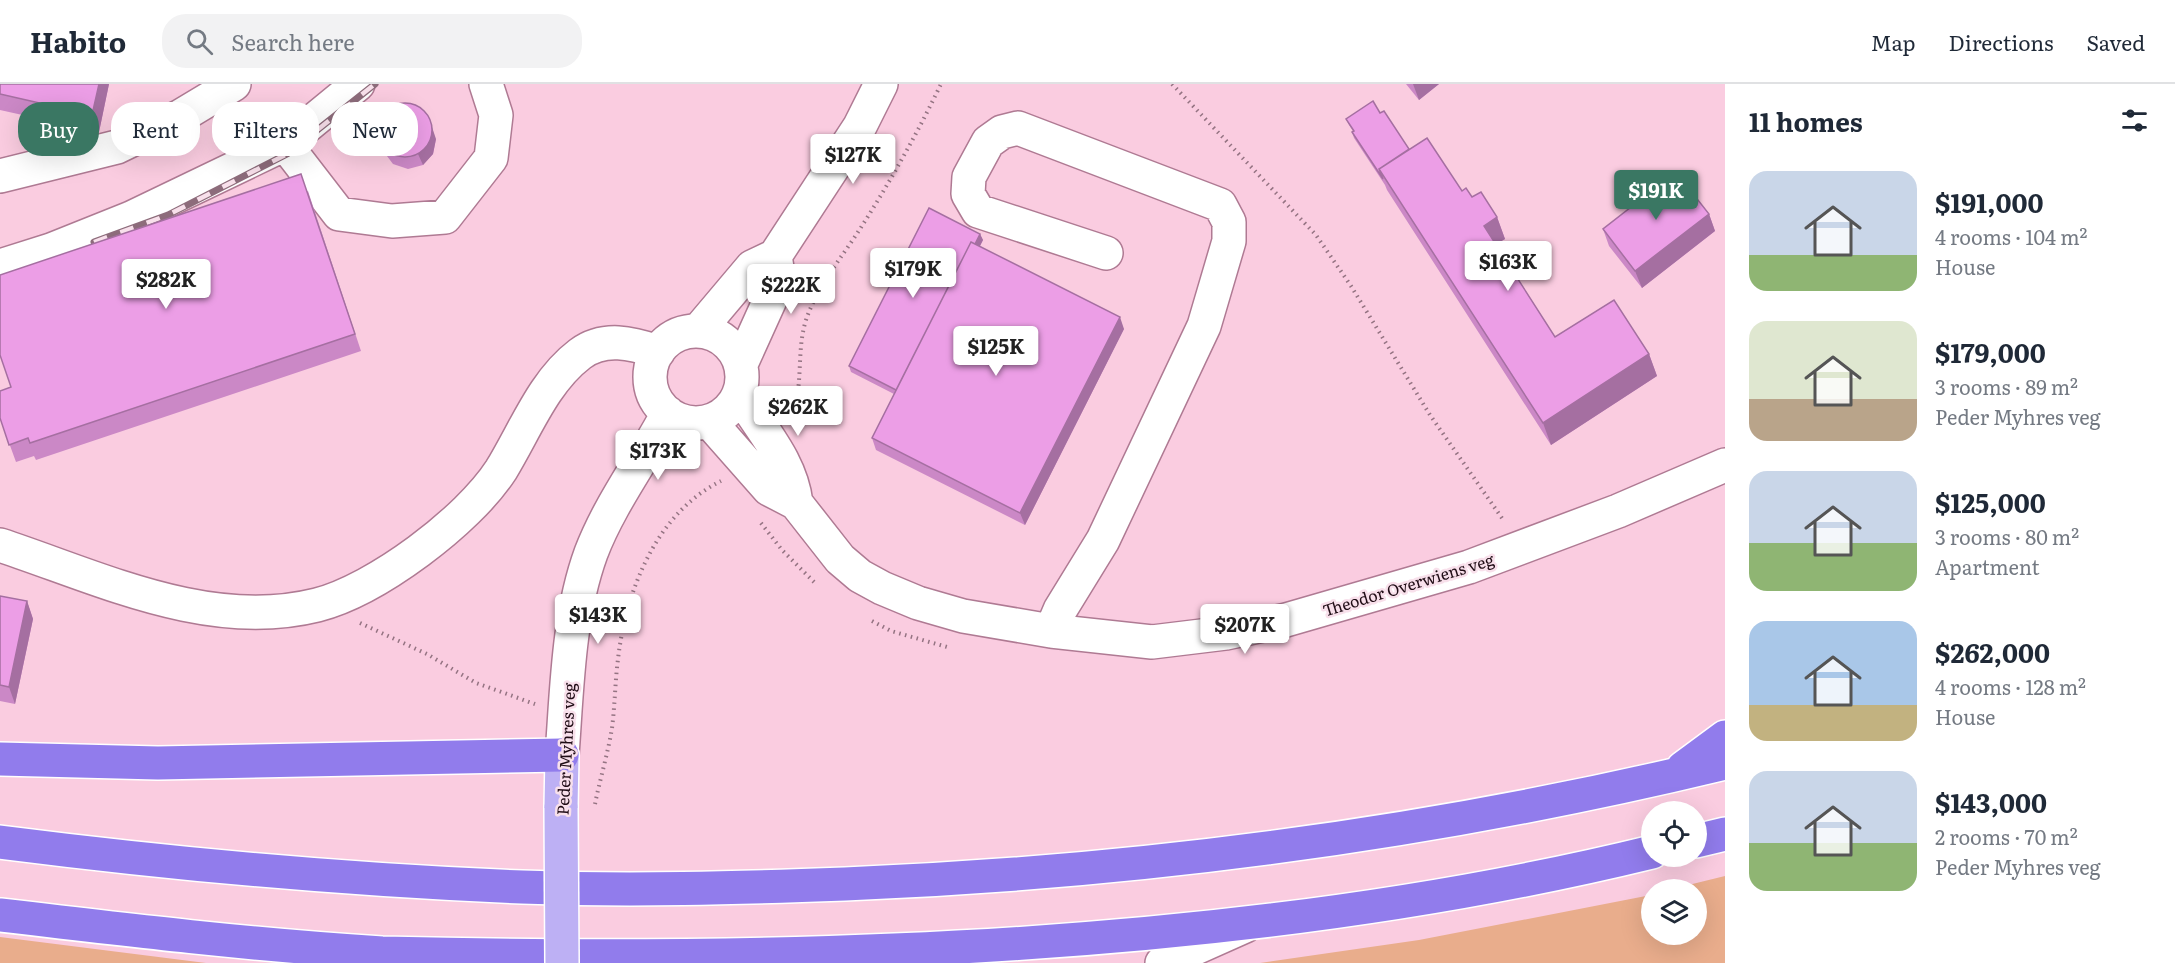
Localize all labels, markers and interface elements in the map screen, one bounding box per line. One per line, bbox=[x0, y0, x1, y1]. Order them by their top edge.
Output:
search box bbox=[162, 14, 582, 68]
text: Habito bbox=[30, 20, 126, 62]
icon: search bbox=[183, 25, 216, 58]
text: Search here bbox=[231, 25, 355, 58]
text: Map bbox=[1871, 26, 1916, 57]
text: Directions bbox=[1949, 26, 2054, 57]
text: Saved bbox=[2087, 26, 2145, 57]
text: 11 homes bbox=[1749, 101, 1863, 140]
chip: Buy bbox=[18, 102, 99, 156]
chip: Rent bbox=[111, 102, 200, 156]
chip: Filters bbox=[212, 102, 319, 156]
chip: New bbox=[331, 102, 418, 156]
icon: filters bbox=[2118, 104, 2151, 137]
pin: $127K bbox=[811, 134, 895, 185]
text: $127K bbox=[824, 138, 882, 168]
pin: $191K bbox=[1614, 170, 1698, 221]
text: $191K bbox=[1628, 174, 1684, 204]
text: $191,000 bbox=[1935, 182, 2044, 221]
icon: home bbox=[1797, 195, 1869, 267]
text: 4 rooms · 104 m² bbox=[1935, 221, 2087, 251]
pin: $163K bbox=[1466, 241, 1550, 292]
text: $163K bbox=[1479, 245, 1537, 275]
pin: $179K bbox=[871, 248, 955, 299]
text: House bbox=[1935, 251, 1995, 281]
text: $179K bbox=[884, 252, 942, 282]
pin: $282K bbox=[124, 259, 208, 310]
text: $282K bbox=[136, 263, 196, 293]
pin: $222K bbox=[749, 264, 833, 315]
text: $222K bbox=[761, 268, 821, 298]
pin: $125K bbox=[954, 326, 1038, 377]
text: $125K bbox=[967, 330, 1025, 360]
text: $179,000 bbox=[1935, 332, 2046, 371]
icon: home bbox=[1797, 345, 1869, 417]
text: 3 rooms · 89 m² bbox=[1935, 371, 2078, 401]
pin: $262K bbox=[756, 386, 840, 437]
text: $262K bbox=[768, 390, 828, 420]
text: Peder Myhres veg bbox=[1935, 401, 2101, 431]
pin: $173K bbox=[616, 430, 700, 481]
text: $173K bbox=[629, 434, 687, 464]
text: $125,000 bbox=[1935, 482, 2046, 521]
icon: home bbox=[1797, 495, 1869, 567]
text: 3 rooms · 80 m² bbox=[1935, 521, 2079, 551]
street label: Theodor Overwiens veg bbox=[1319, 546, 1497, 622]
text: Apartment bbox=[1935, 551, 2040, 581]
pin: $143K bbox=[556, 594, 640, 645]
text: $143K bbox=[569, 598, 627, 628]
pin: $207K bbox=[1203, 604, 1287, 655]
text: $207K bbox=[1214, 608, 1276, 638]
text: $262,000 bbox=[1935, 632, 2050, 671]
icon: home bbox=[1797, 645, 1869, 717]
text: 4 rooms · 128 m² bbox=[1935, 671, 2086, 701]
street label: Peder Myhres veg bbox=[550, 682, 580, 816]
text: House bbox=[1935, 701, 1995, 731]
text: $143,000 bbox=[1935, 782, 2047, 821]
icon: home bbox=[1797, 795, 1869, 867]
map controls bbox=[1641, 801, 1707, 945]
button: locate bbox=[1641, 801, 1707, 867]
text: 2 rooms · 70 m² bbox=[1935, 821, 2078, 851]
text: Peder Myhres veg bbox=[1935, 851, 2101, 881]
button: layers bbox=[1641, 879, 1707, 945]

